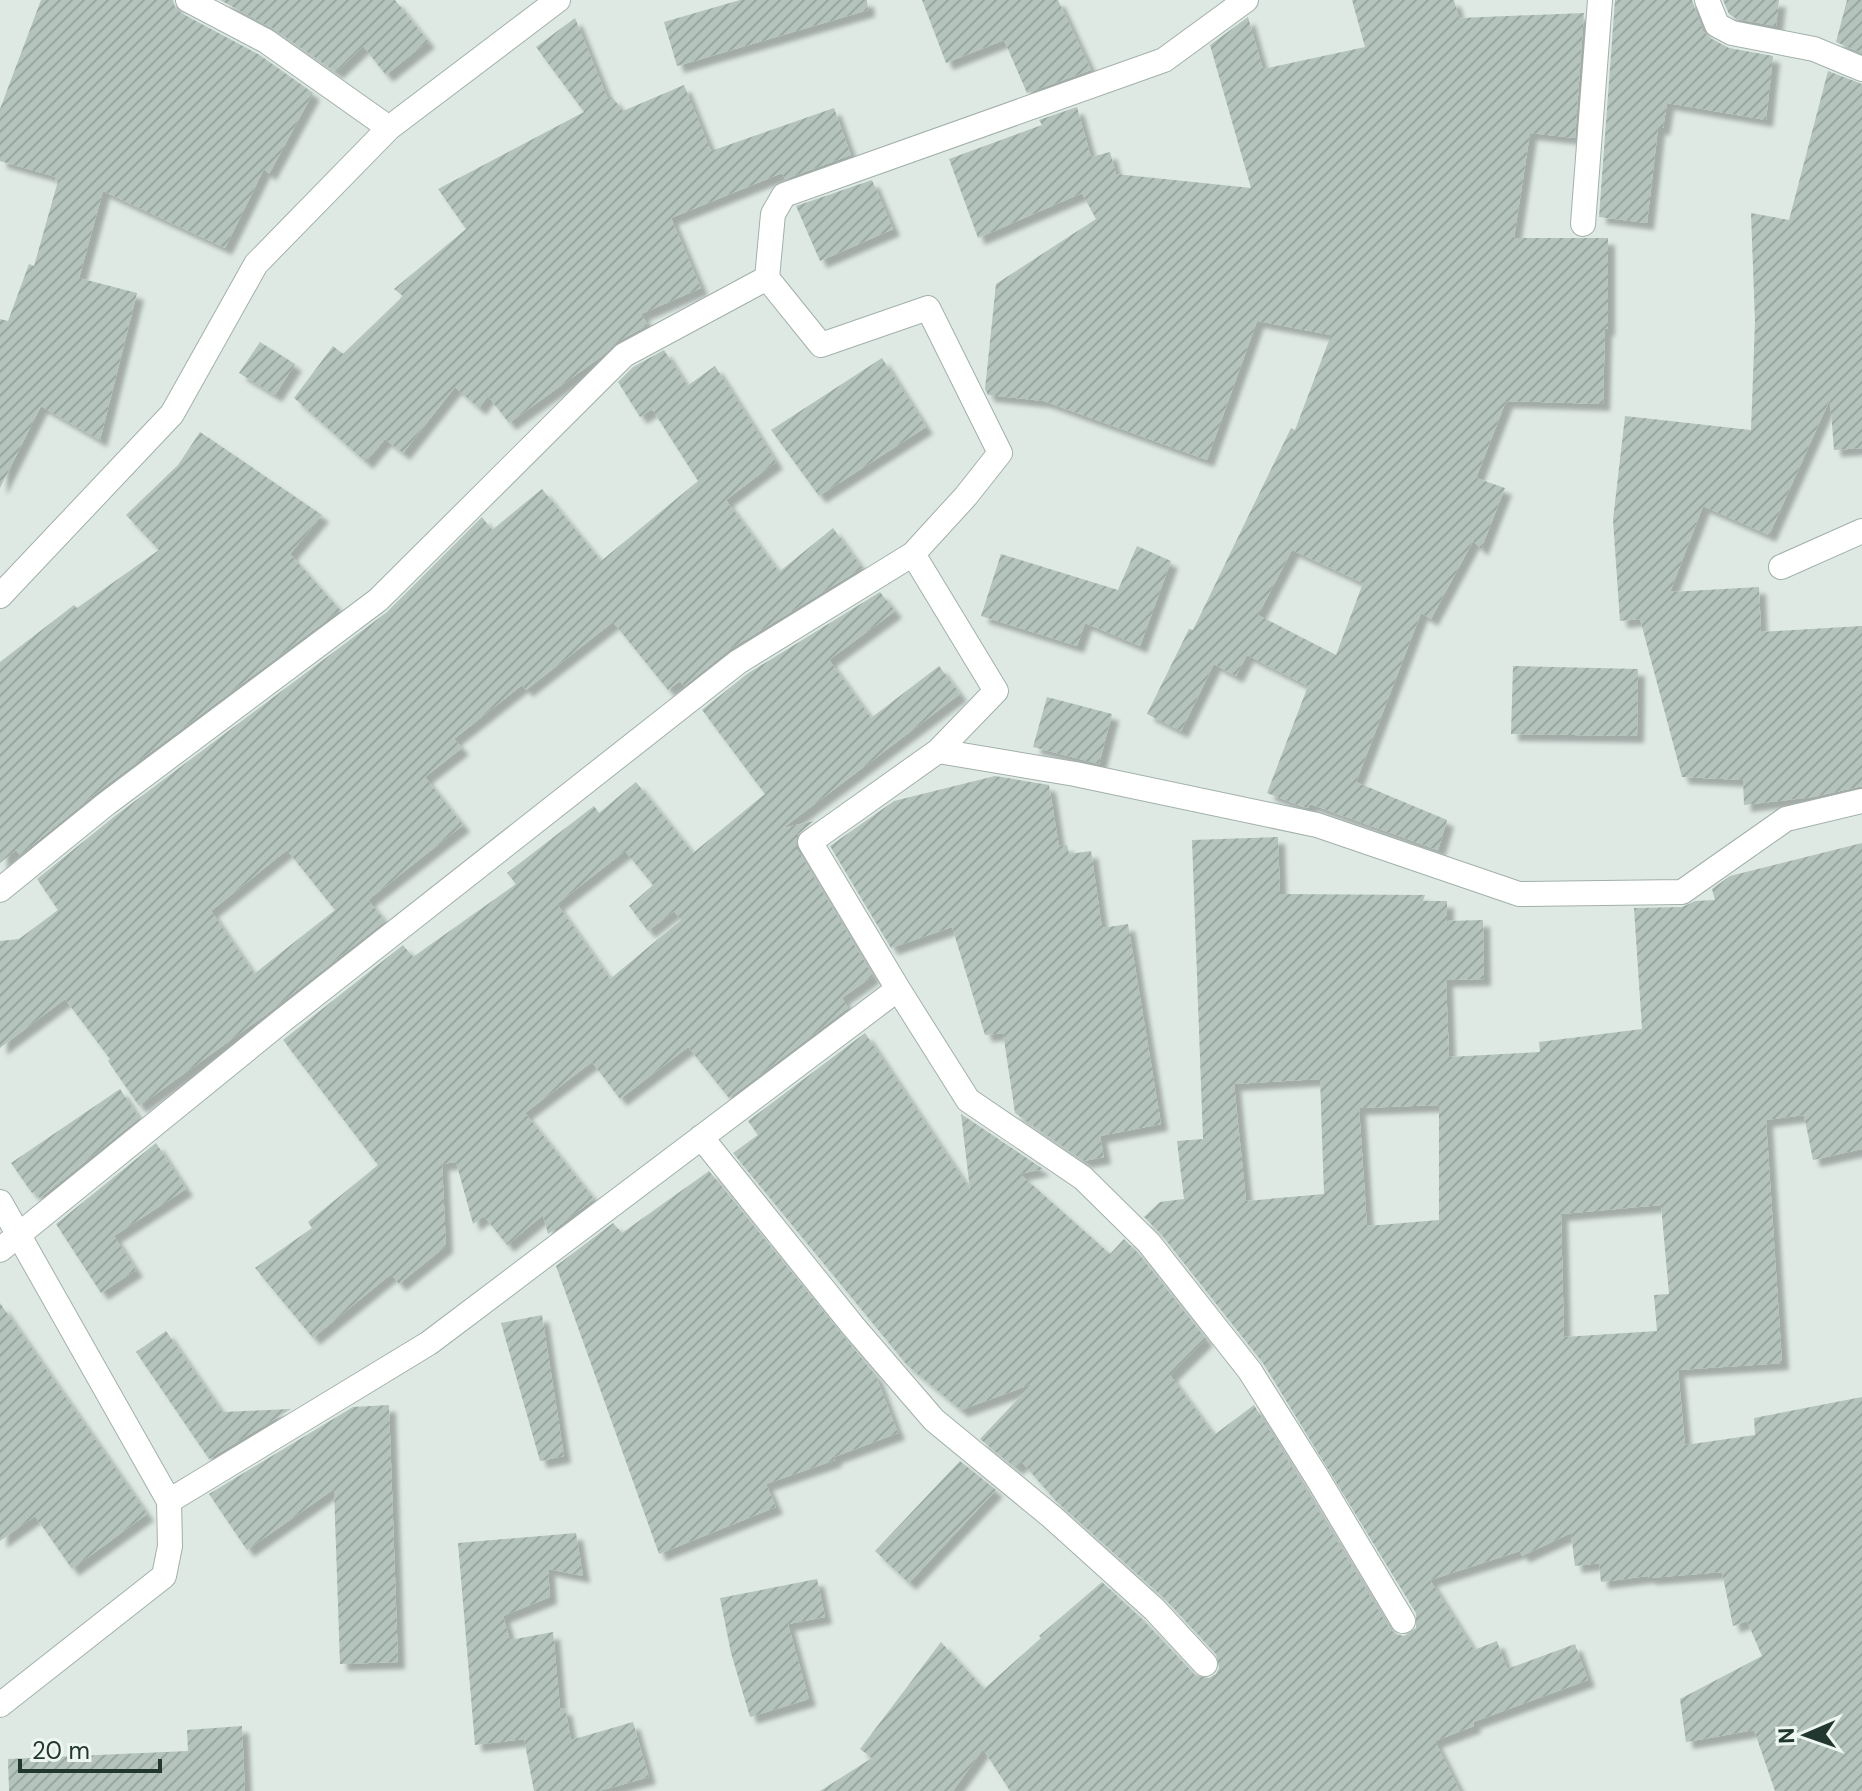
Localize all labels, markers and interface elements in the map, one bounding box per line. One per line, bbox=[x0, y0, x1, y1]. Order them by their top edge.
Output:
north arrow bbox=[1766, 1695, 1846, 1775]
scale bar bbox=[20, 1723, 160, 1773]
text: N bbox=[1772, 1727, 1801, 1744]
text: 20 m bbox=[32, 1735, 90, 1766]

